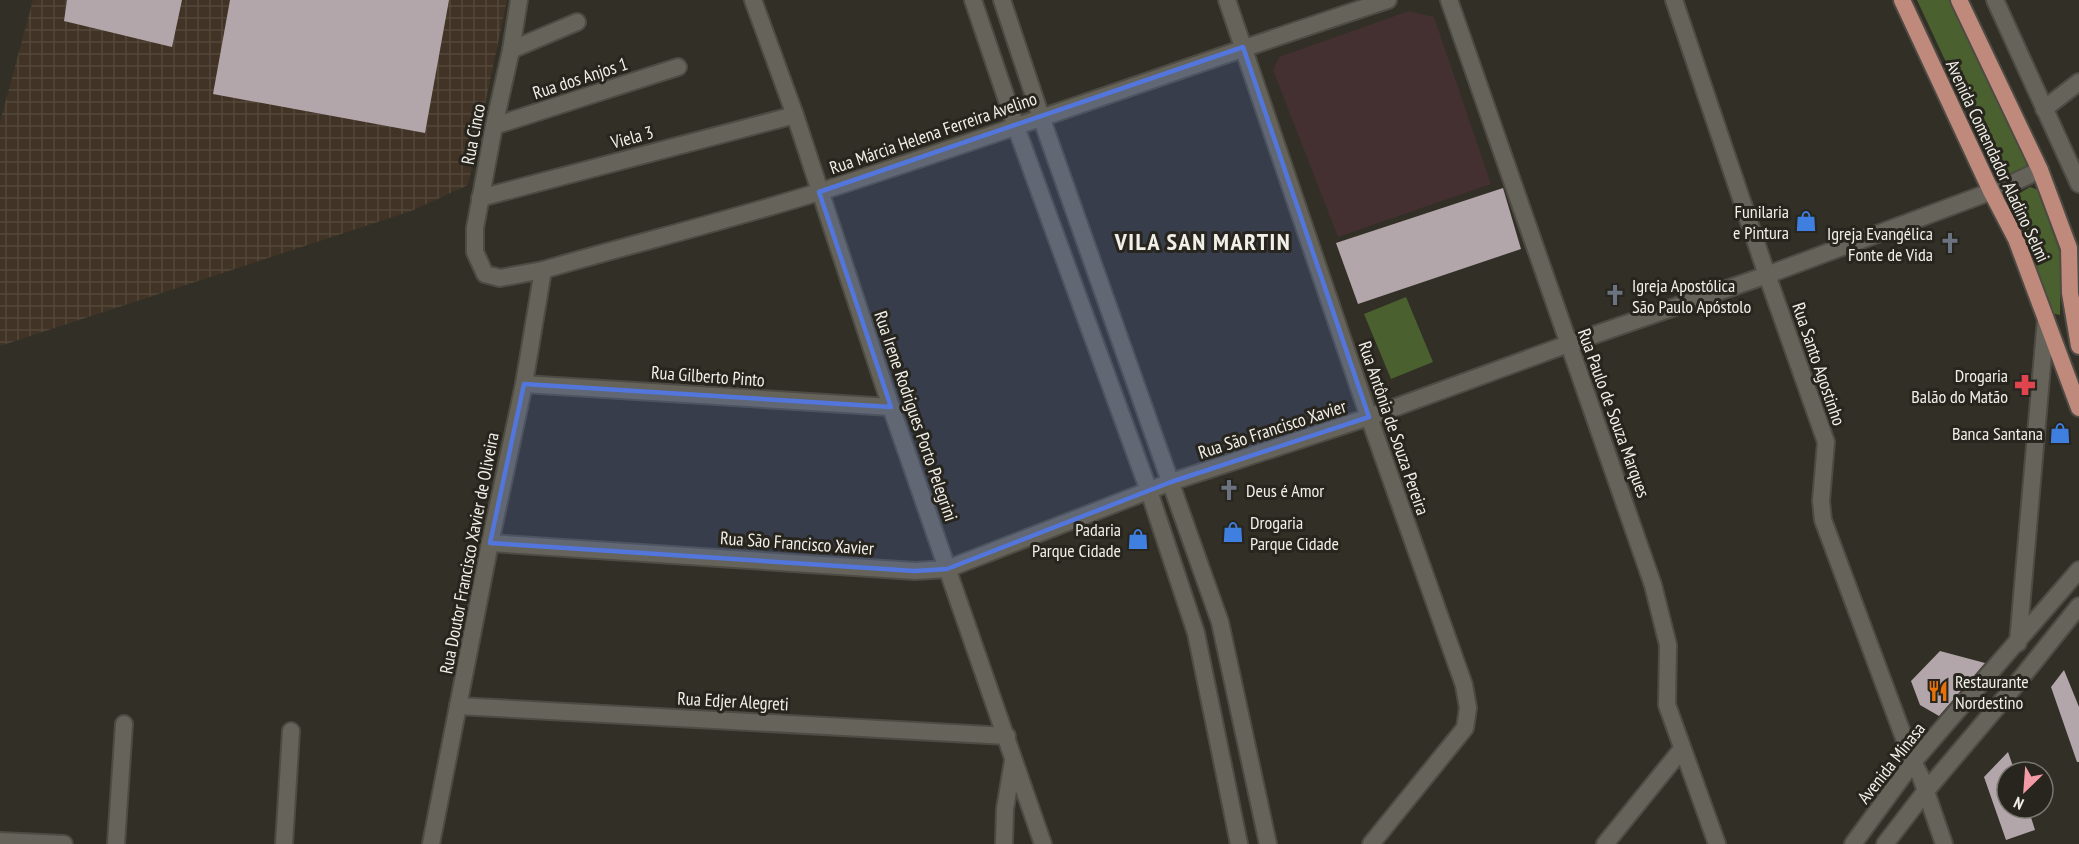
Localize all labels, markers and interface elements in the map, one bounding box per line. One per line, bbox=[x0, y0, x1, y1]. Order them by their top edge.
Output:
street label: Rua dos Anjos 1 bbox=[530, 52, 630, 104]
street label: Avenida Comendador Aladino Selmi bbox=[1941, 56, 2055, 266]
street label: Rua Márcia Helena Ferreira Avelino bbox=[826, 87, 1040, 179]
street label: Rua Cinco bbox=[456, 101, 490, 166]
street label: Viela 3 bbox=[607, 120, 656, 154]
place label: Funilaria e Pintura bbox=[1733, 200, 1789, 244]
shop icon: Funilaria e Pintura bbox=[1794, 209, 1818, 233]
place label: Igreja Evangélica Fonte de Vida bbox=[1827, 222, 1933, 266]
district label: VILA SAN MARTIN bbox=[1114, 226, 1291, 257]
church icon: Igreja Evangélica Fonte de Vida bbox=[1938, 231, 1962, 255]
place label: Igreja Apostólica São Paulo Apóstolo bbox=[1632, 274, 1751, 318]
church icon: Igreja Apostólica São Paulo Apóstolo bbox=[1603, 283, 1627, 307]
street label: Rua Santo Agostinho bbox=[1787, 299, 1851, 429]
street label: Rua Irene Rodrigues Porto Pelegrini bbox=[869, 308, 963, 524]
street label: Rua Paulo de Souza Marques bbox=[1573, 325, 1655, 501]
street label: Rua Antônia de Souza Pereira bbox=[1353, 338, 1435, 518]
street label: Rua Gilberto Pinto bbox=[650, 361, 766, 391]
place label: Drogaria Balão do Matão bbox=[1911, 364, 2008, 408]
pharmacy icon: Drogaria Balão do Matão bbox=[2013, 373, 2037, 397]
street label: Rua São Francisco Xavier bbox=[1195, 394, 1349, 464]
shop icon: Banca Santana bbox=[2048, 421, 2072, 445]
place label: Banca Santana bbox=[1952, 422, 2043, 445]
street label: Rua Doutor Francisco Xavier de Oliveira bbox=[434, 430, 504, 676]
church icon: Deus é Amor bbox=[1217, 478, 1241, 502]
place label: Deus é Amor bbox=[1246, 479, 1324, 502]
place label: Drogaria Parque Cidade bbox=[1250, 511, 1339, 555]
place label: Padaria Parque Cidade bbox=[1032, 518, 1121, 562]
shop icon: Drogaria Parque Cidade bbox=[1221, 520, 1245, 544]
street label: Rua São Francisco Xavier bbox=[719, 526, 875, 560]
shop icon: Padaria Parque Cidade bbox=[1126, 527, 1150, 551]
place label: Restaurante Nordestino bbox=[1955, 670, 2029, 714]
restaurant icon: Restaurante Nordestino bbox=[1926, 679, 1950, 703]
street label: Rua Edjer Alegreti bbox=[677, 687, 789, 715]
street label: Avenida Minasa bbox=[1852, 718, 1930, 808]
north arrow bbox=[1995, 760, 2055, 820]
text: N bbox=[2011, 793, 2027, 814]

